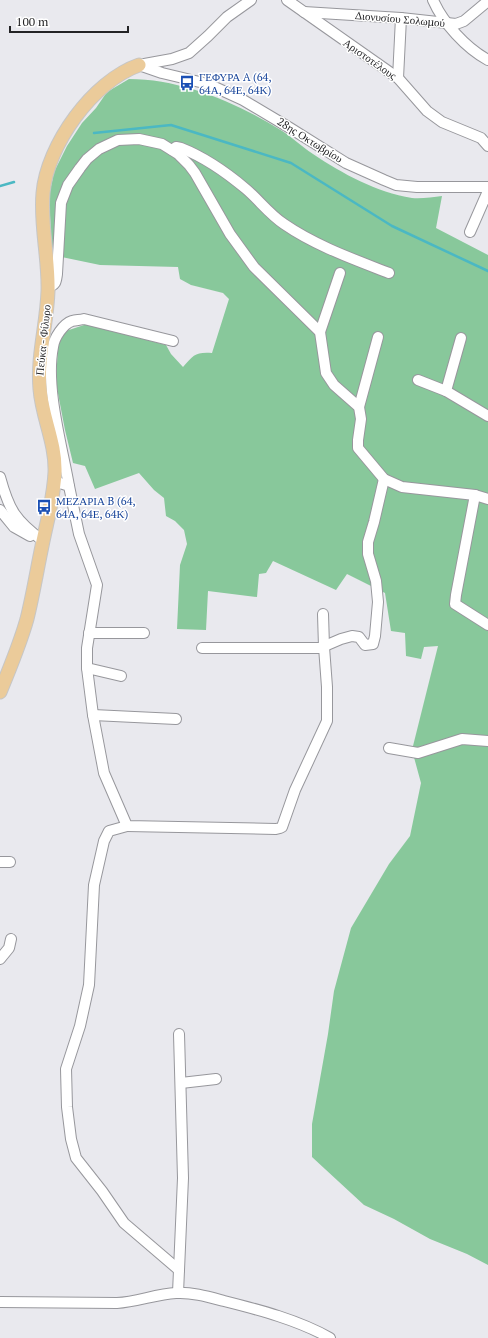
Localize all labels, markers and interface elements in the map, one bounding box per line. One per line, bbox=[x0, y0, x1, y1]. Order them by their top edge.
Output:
scale bar bbox=[10, 8, 128, 34]
street label: Διονυσίου Σολωμού bbox=[354, 8, 446, 30]
text: 100 m bbox=[16, 14, 49, 29]
street label: Αριστοτέλους bbox=[341, 36, 400, 83]
place label: ΓΕΦΥΡΑ A (64, 64Α, 64Ε, 64Κ) bbox=[199, 70, 272, 97]
bus stop icon: ΓΕΦΥΡΑ A (64, 64Α, 64Ε, 64Κ) bbox=[178, 74, 196, 92]
street label: 28ης Οκτωβρίου bbox=[275, 114, 346, 166]
street label: Πεύκα - Φίλυρο bbox=[32, 304, 54, 376]
place label: ΜΕΖΑΡΙΑ B (64, 64Α, 64Ε, 64Κ) bbox=[56, 494, 136, 521]
bus stop icon: ΜΕΖΑΡΙΑ B (64, 64Α, 64Ε, 64Κ) bbox=[35, 498, 53, 516]

